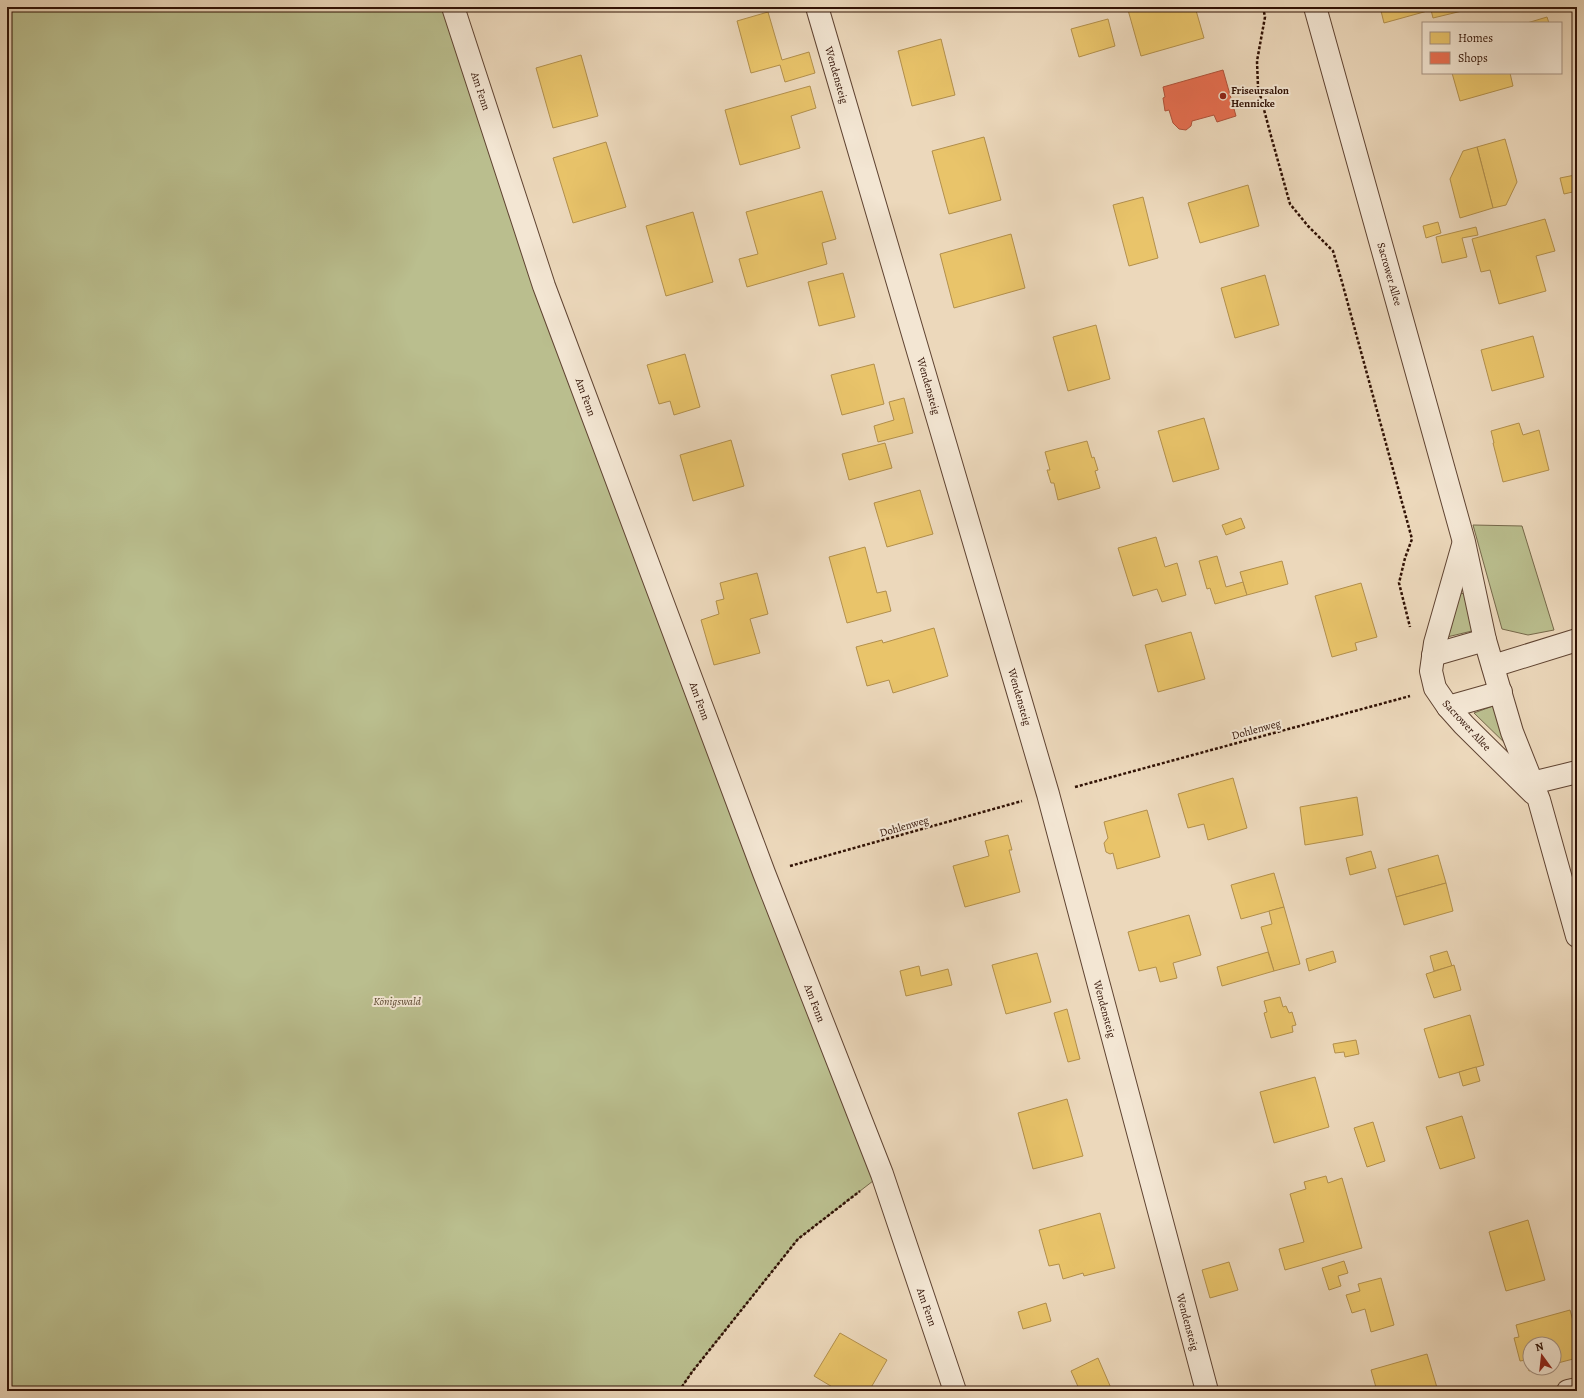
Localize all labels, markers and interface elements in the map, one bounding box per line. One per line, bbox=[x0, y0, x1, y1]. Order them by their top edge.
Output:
legend bbox=[1422, 22, 1562, 74]
text: Homes bbox=[1458, 30, 1493, 46]
street label: Wendensteig bbox=[821, 44, 852, 106]
text: Shops bbox=[1458, 50, 1488, 66]
street label: Am Fenn bbox=[467, 69, 494, 112]
place label: Friseursalon Hennicke bbox=[1231, 83, 1289, 111]
marker: Friseursalon Hennicke bbox=[1218, 91, 1228, 101]
street label: Sacrower Allee bbox=[1373, 241, 1406, 308]
street label: Wendensteig bbox=[913, 355, 944, 417]
street label: Am Fenn bbox=[571, 375, 599, 418]
street label: Wendensteig bbox=[1004, 666, 1035, 728]
street label: Am Fenn bbox=[685, 679, 713, 722]
street label: Sacrower Allee bbox=[1439, 696, 1494, 754]
street label: Dohlenweg bbox=[1230, 716, 1283, 743]
street label: Dohlenweg bbox=[878, 812, 931, 841]
street label: Wendensteig bbox=[1089, 978, 1120, 1040]
street label: Am Fenn bbox=[800, 981, 829, 1024]
park label: Königswald bbox=[373, 994, 421, 1009]
street label: Am Fenn bbox=[913, 1285, 940, 1328]
street label: Wendensteig bbox=[1172, 1291, 1203, 1353]
north arrow bbox=[1522, 1336, 1562, 1376]
text: N bbox=[1534, 1339, 1545, 1355]

